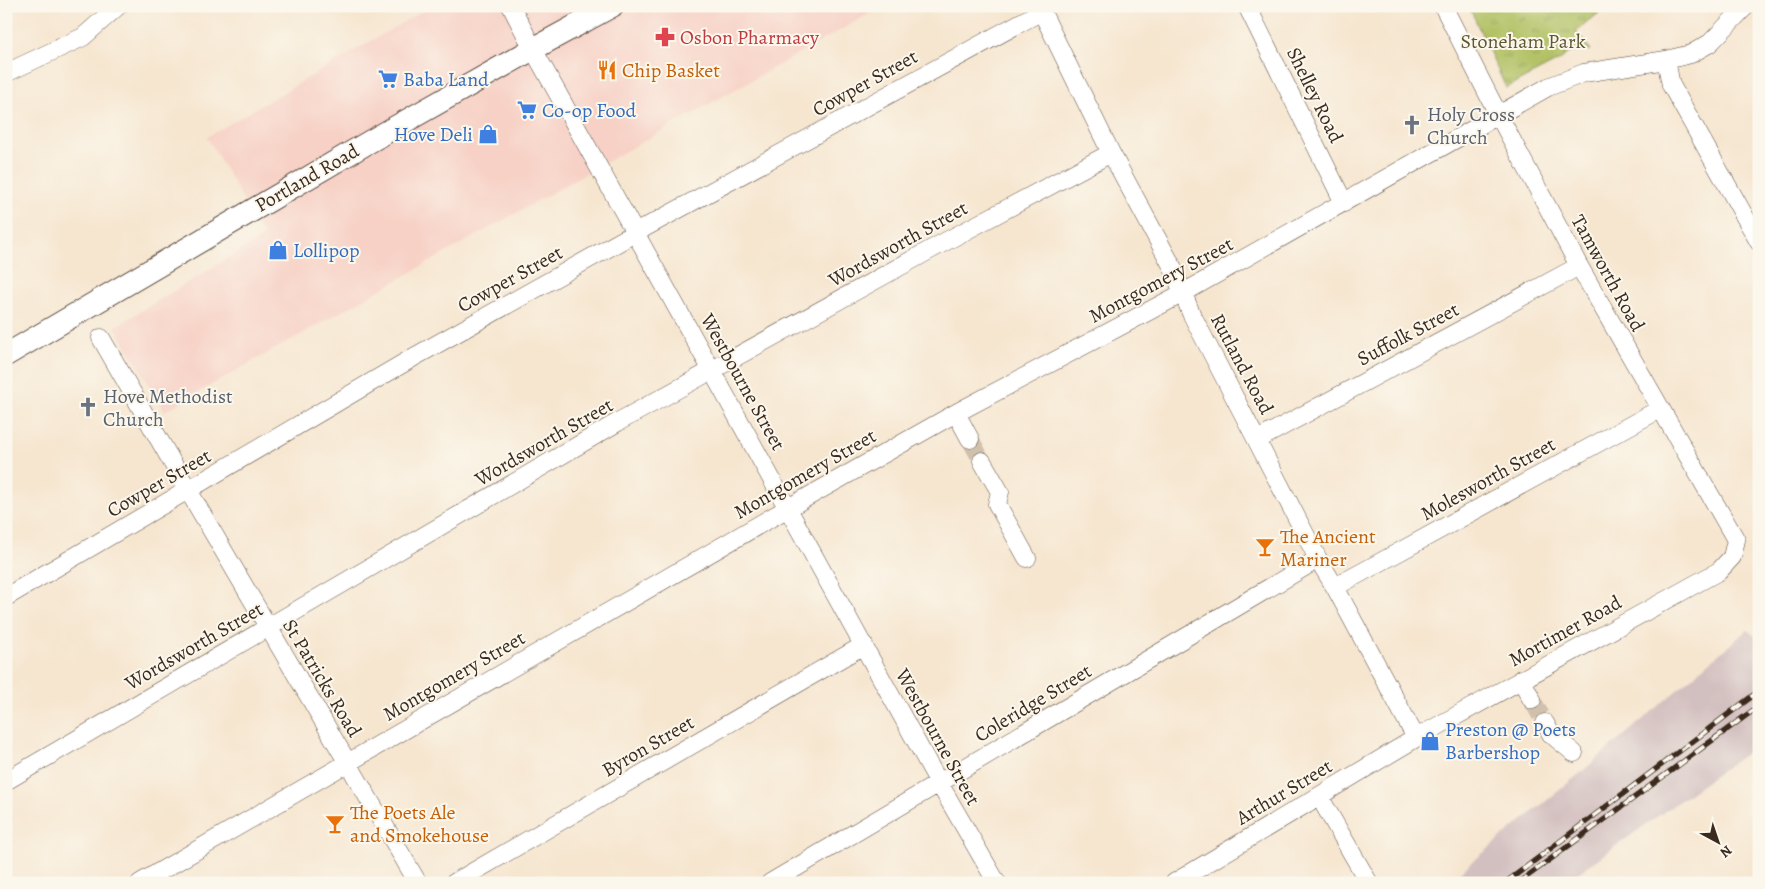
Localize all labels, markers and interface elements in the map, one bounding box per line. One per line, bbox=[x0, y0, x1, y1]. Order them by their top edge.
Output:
place label: Osbon Pharmacy bbox=[680, 24, 820, 51]
pharmacy icon: Osbon Pharmacy bbox=[654, 26, 676, 48]
park label: Stoneham Park bbox=[1460, 28, 1586, 55]
street label: Cowper Street bbox=[808, 43, 923, 123]
street label: Shelley Road bbox=[1280, 43, 1350, 148]
place label: Chip Basket bbox=[622, 57, 720, 84]
restaurant icon: Chip Basket bbox=[596, 59, 618, 81]
place label: Baba Land bbox=[403, 66, 489, 93]
supermarket icon: Baba Land bbox=[377, 68, 399, 90]
place label: Co-op Food bbox=[542, 97, 636, 124]
supermarket icon: Co-op Food bbox=[516, 99, 538, 121]
place label: Holy Cross Church bbox=[1427, 101, 1515, 151]
church icon: Holy Cross Church bbox=[1401, 114, 1423, 136]
place label: Hove Deli bbox=[394, 121, 473, 148]
shop icon: Hove Deli bbox=[477, 123, 499, 145]
street label: Portland Road bbox=[250, 137, 364, 219]
street label: Wordsworth Street bbox=[823, 194, 973, 294]
street label: Tamworth Road bbox=[1565, 210, 1651, 337]
street label: Montgomery Street bbox=[1084, 230, 1238, 329]
place label: Lollipop bbox=[293, 237, 360, 264]
shop icon: Lollipop bbox=[267, 239, 289, 261]
street label: Cowper Street bbox=[453, 239, 568, 319]
street label: Suffolk Street bbox=[1352, 296, 1464, 372]
street label: Westbourne Street bbox=[694, 308, 792, 456]
street label: Rutland Road bbox=[1204, 309, 1280, 419]
place label: Hove Methodist Church bbox=[103, 383, 233, 433]
street label: Wordsworth Street bbox=[469, 391, 618, 493]
church icon: Hove Methodist Church bbox=[77, 396, 99, 418]
street label: Montgomery Street bbox=[729, 422, 881, 526]
street label: Molesworth Street bbox=[1416, 431, 1561, 527]
street label: Cowper Street bbox=[102, 442, 216, 524]
place label: The Ancient Mariner bbox=[1280, 523, 1376, 573]
bar icon: The Ancient Mariner bbox=[1254, 536, 1276, 558]
street label: Mortimer Road bbox=[1504, 589, 1627, 673]
street label: Wordsworth Street bbox=[119, 595, 268, 697]
street label: St Patricks Road bbox=[276, 614, 368, 742]
street label: Montgomery Street bbox=[378, 624, 530, 728]
street label: Coleridge Street bbox=[969, 657, 1097, 749]
street label: Westbourne Street bbox=[889, 663, 987, 811]
street label: Byron Street bbox=[597, 709, 699, 783]
place label: Preston @ Poets Barbershop bbox=[1445, 716, 1576, 766]
shop icon: Preston @ Poets Barbershop bbox=[1419, 730, 1441, 752]
street label: Arthur Street bbox=[1230, 752, 1338, 832]
place label: The Poets Ale and Smokehouse bbox=[350, 799, 489, 849]
bar icon: The Poets Ale and Smokehouse bbox=[324, 813, 346, 835]
north arrow bbox=[1692, 816, 1742, 866]
text: N bbox=[1716, 841, 1736, 862]

